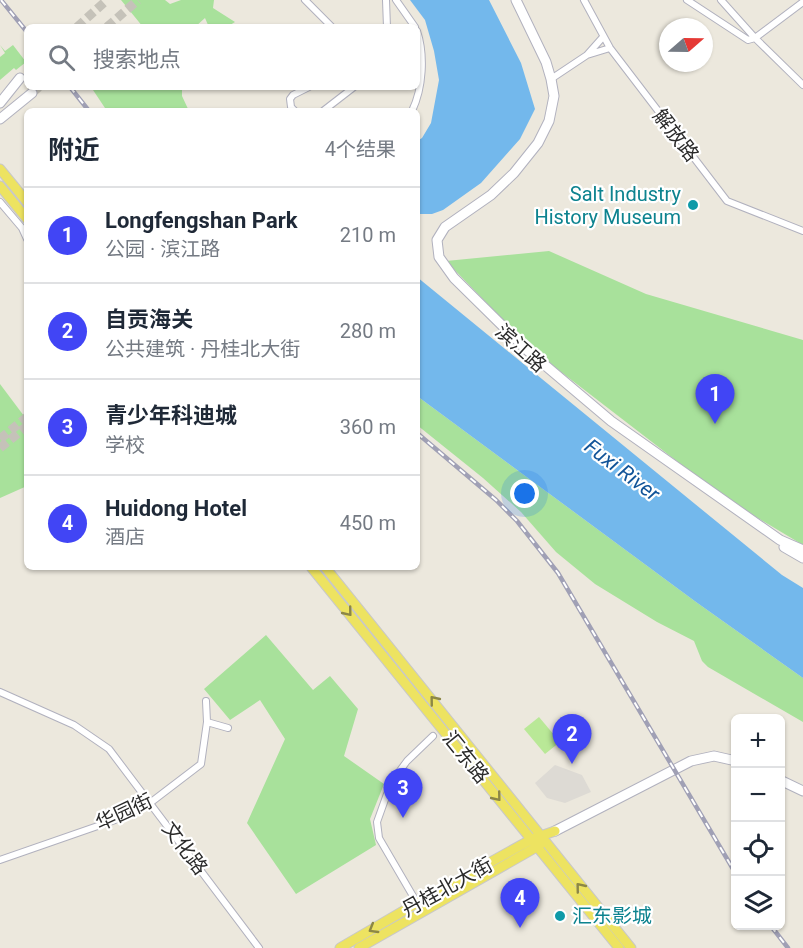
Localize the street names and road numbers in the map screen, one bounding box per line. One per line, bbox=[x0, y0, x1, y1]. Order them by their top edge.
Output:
street label: 解放路 bbox=[648, 104, 704, 166]
street label: 滨江路 bbox=[491, 319, 551, 377]
street label: 汇东路 bbox=[438, 726, 494, 788]
street label: 华园街 bbox=[92, 788, 156, 836]
street label: 文化路 bbox=[157, 817, 213, 879]
street label: 丹桂北大街 bbox=[397, 852, 497, 922]

